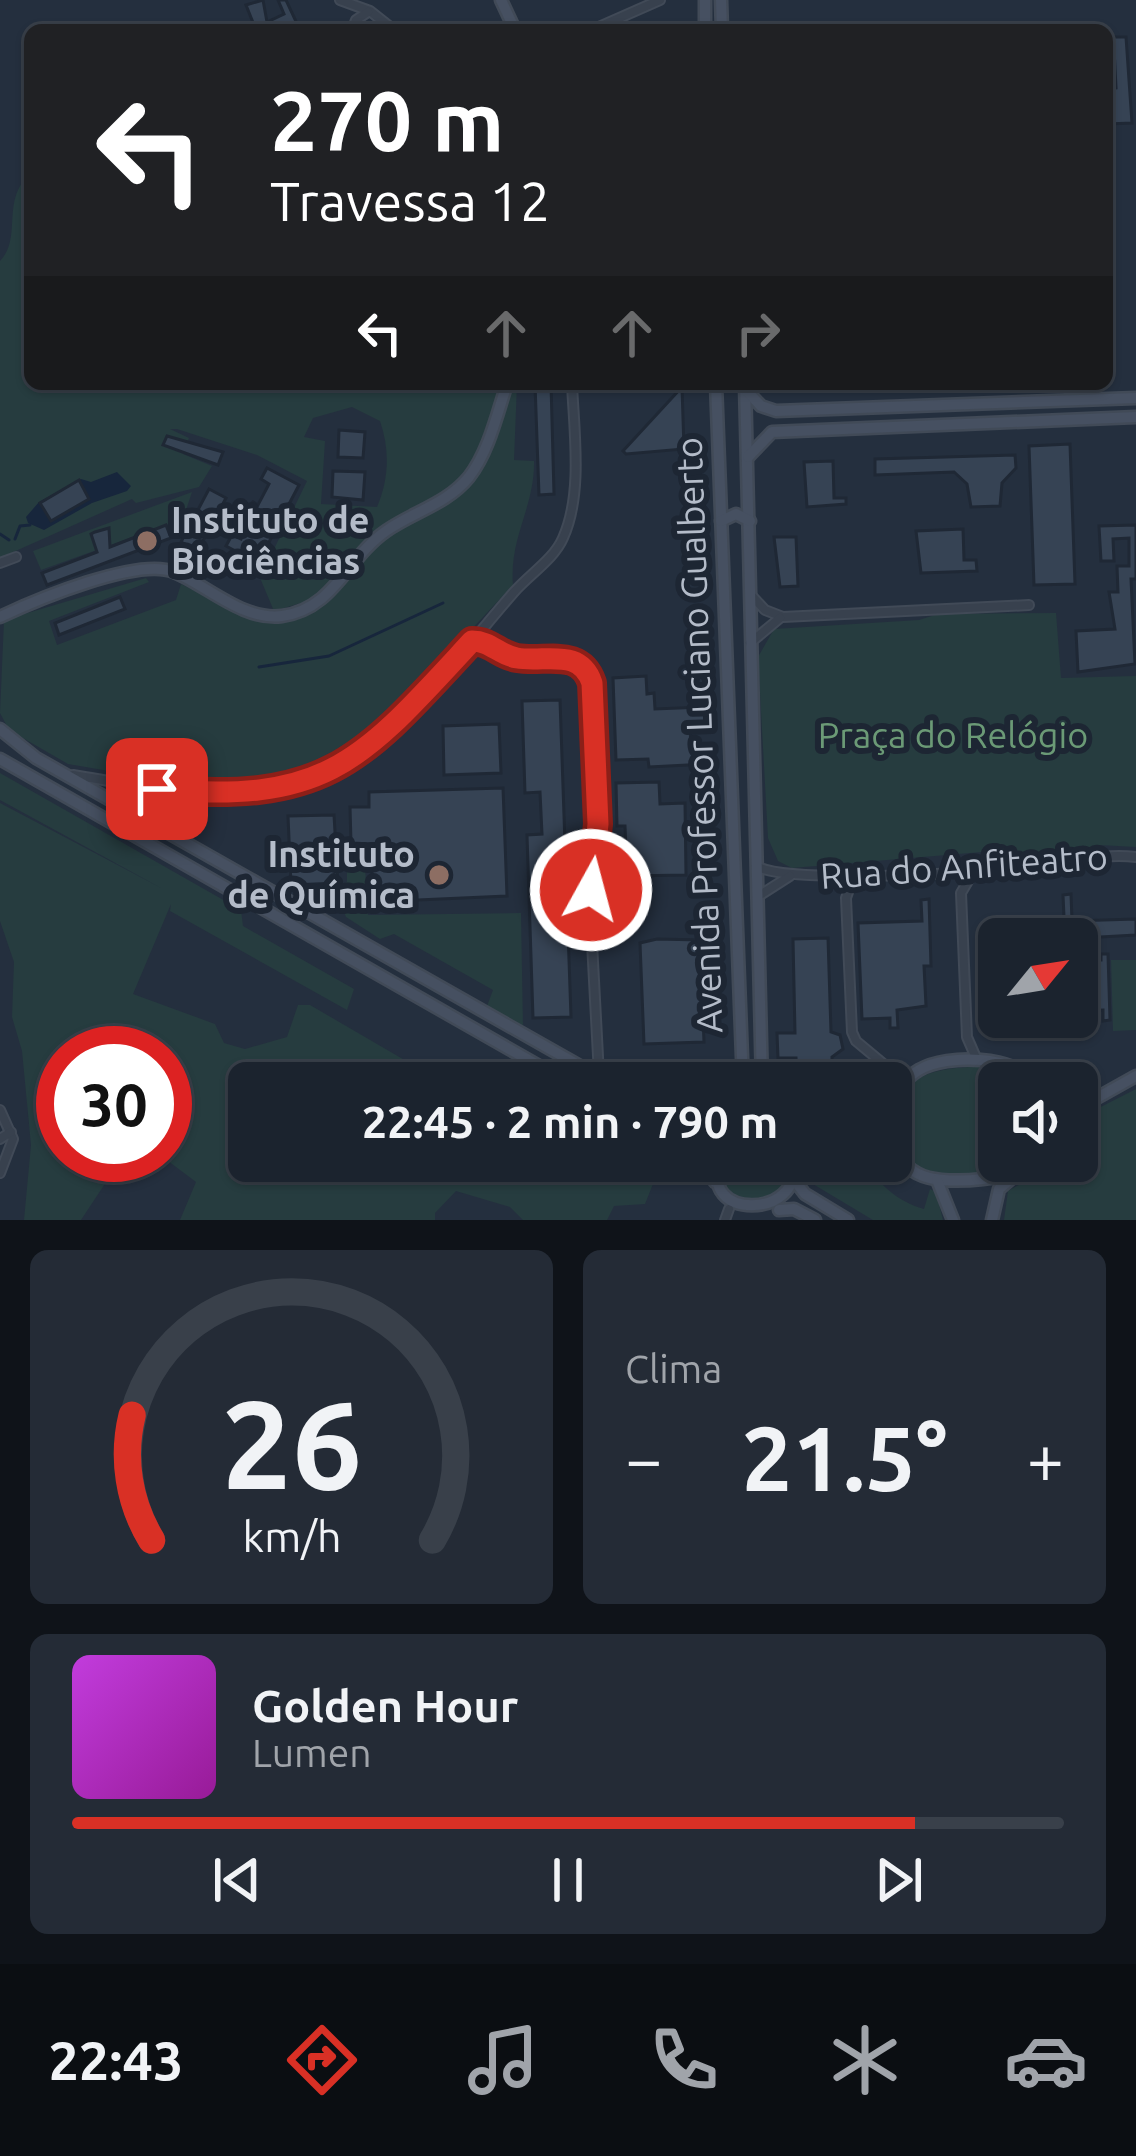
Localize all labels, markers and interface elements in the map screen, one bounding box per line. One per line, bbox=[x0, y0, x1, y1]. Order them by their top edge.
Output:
icon: left bbox=[72, 72, 228, 228]
text: 270 m bbox=[270, 73, 504, 167]
text: Travessa 12 bbox=[270, 171, 550, 231]
icon: left bbox=[347, 300, 413, 366]
icon: ahead bbox=[473, 300, 539, 366]
icon: ahead bbox=[599, 300, 665, 366]
icon: right bbox=[725, 300, 791, 366]
street label: Avenida Professor Luciano Gualberto bbox=[668, 436, 729, 1034]
place label: Instituto de Biociências bbox=[171, 499, 369, 581]
marker: Instituto de Biociências bbox=[134, 528, 160, 554]
park label: Praça do Relógio bbox=[818, 714, 1088, 755]
pin bbox=[106, 738, 208, 840]
icon: arrive bbox=[124, 756, 190, 822]
position arrow bbox=[528, 827, 654, 953]
place label: Instituto de Química bbox=[227, 833, 415, 915]
street label: Rua do Anfiteatro bbox=[819, 835, 1109, 896]
marker: Instituto de Química bbox=[426, 862, 452, 888]
north arrow bbox=[978, 918, 1098, 1038]
map controls bbox=[978, 918, 1098, 1182]
speed limit sign: 30 bbox=[36, 1026, 192, 1182]
button: sound bbox=[978, 1062, 1098, 1182]
text: 22:45 · 2 min · 790 m bbox=[362, 1096, 778, 1147]
text: Clima bbox=[625, 1347, 722, 1390]
text: 26 bbox=[221, 1373, 362, 1513]
text: 21.5° bbox=[741, 1407, 948, 1508]
text: − bbox=[625, 1421, 662, 1495]
text: + bbox=[1027, 1421, 1064, 1495]
text: km/h bbox=[242, 1512, 341, 1560]
text: Golden Hour bbox=[252, 1680, 518, 1731]
text: Lumen bbox=[252, 1731, 372, 1774]
icon: previous bbox=[204, 1847, 270, 1913]
icon: pause bbox=[535, 1847, 601, 1913]
icon: next bbox=[866, 1847, 932, 1913]
icon: directions bbox=[280, 2018, 364, 2102]
icon: music bbox=[461, 2018, 545, 2102]
icon: phone bbox=[642, 2018, 726, 2102]
icon: climate bbox=[823, 2018, 907, 2102]
icon: car bbox=[1004, 2018, 1088, 2102]
text: 22:43 bbox=[48, 2030, 184, 2090]

